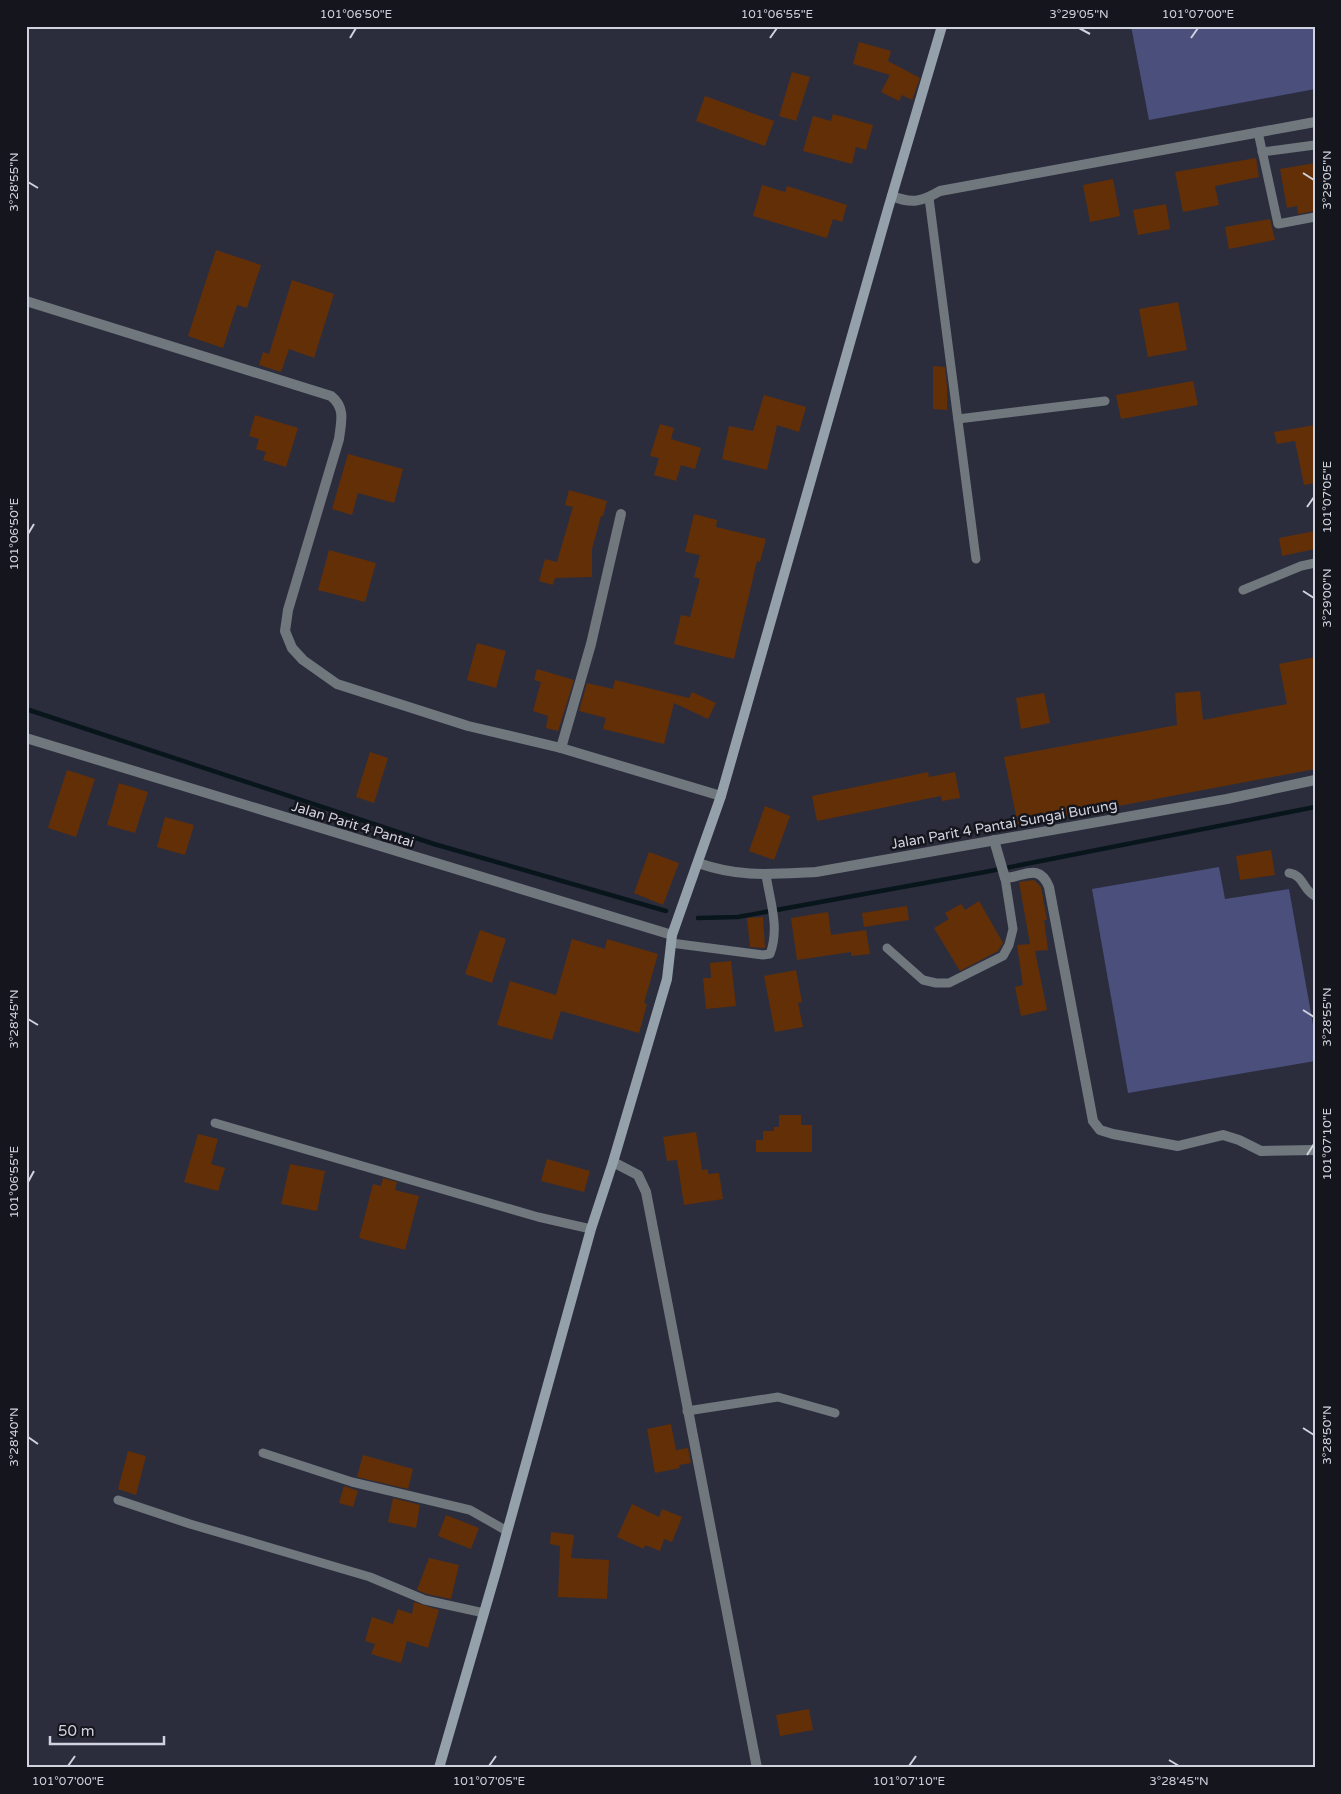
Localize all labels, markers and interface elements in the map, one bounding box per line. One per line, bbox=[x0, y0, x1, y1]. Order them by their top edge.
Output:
text: 101°06'50"E bbox=[320, 7, 393, 21]
text: 101°06'55"E bbox=[741, 7, 814, 21]
text: 3°29'05"N bbox=[1049, 7, 1109, 21]
text: 101°07'00"E bbox=[1162, 7, 1235, 21]
text: 3°29'05"N bbox=[1320, 150, 1334, 210]
text: 3°28'55"N bbox=[7, 152, 21, 212]
text: 101°07'05"E bbox=[1320, 460, 1334, 533]
text: 101°06'50"E bbox=[7, 497, 21, 570]
text: 3°29'00"N bbox=[1320, 568, 1334, 628]
street label: Jalan Parit 4 Pantai Sungai Burung bbox=[890, 796, 1119, 853]
street label: Jalan Parit 4 Pantai bbox=[290, 798, 416, 851]
text: 3°28'55"N bbox=[1320, 987, 1334, 1047]
text: 3°28'45"N bbox=[7, 989, 21, 1049]
text: 101°07'10"E bbox=[1320, 1107, 1334, 1180]
text: 101°06'55"E bbox=[7, 1145, 21, 1218]
text: 3°28'50"N bbox=[1320, 1405, 1334, 1465]
text: 3°28'40"N bbox=[7, 1407, 21, 1467]
scale bar bbox=[50, 1714, 164, 1746]
text: 50 m bbox=[58, 1722, 95, 1740]
text: 101°07'00"E bbox=[32, 1774, 105, 1788]
text: 101°07'05"E bbox=[453, 1774, 526, 1788]
text: 101°07'10"E bbox=[873, 1774, 946, 1788]
text: 3°28'45"N bbox=[1149, 1774, 1209, 1788]

